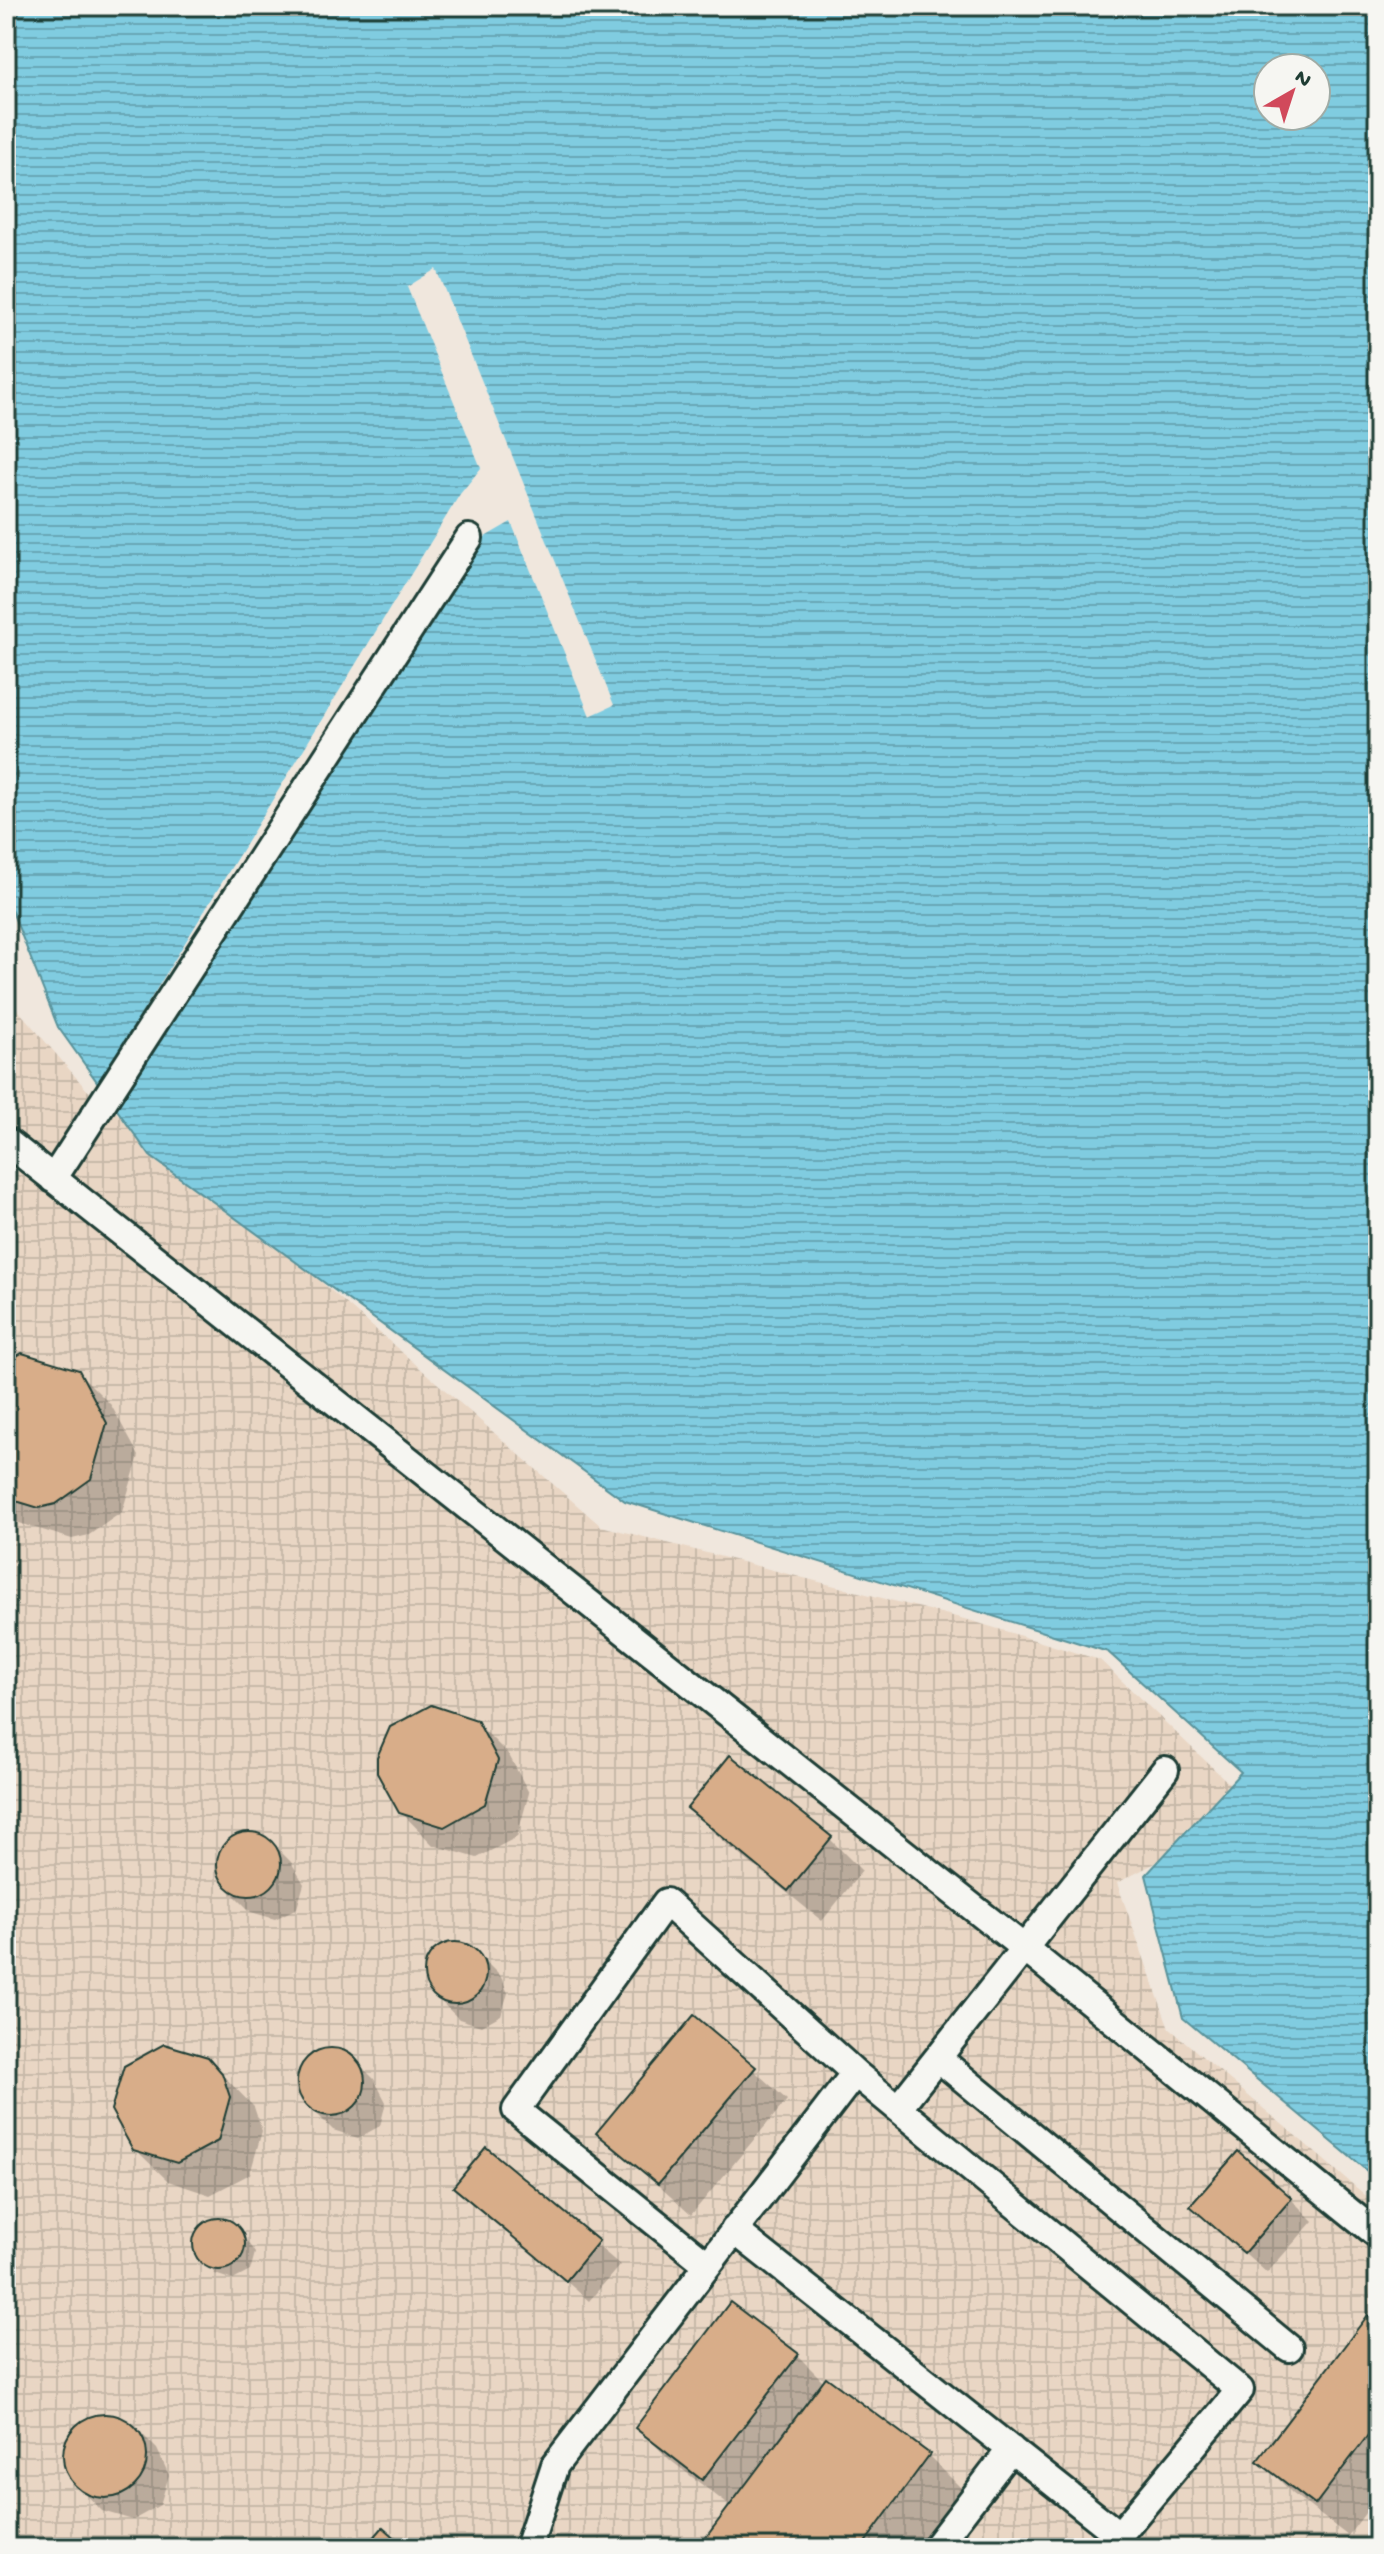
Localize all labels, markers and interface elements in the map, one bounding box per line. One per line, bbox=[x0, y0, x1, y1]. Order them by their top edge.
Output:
north arrow bbox=[1252, 52, 1332, 132]
text: N bbox=[1288, 65, 1316, 94]

